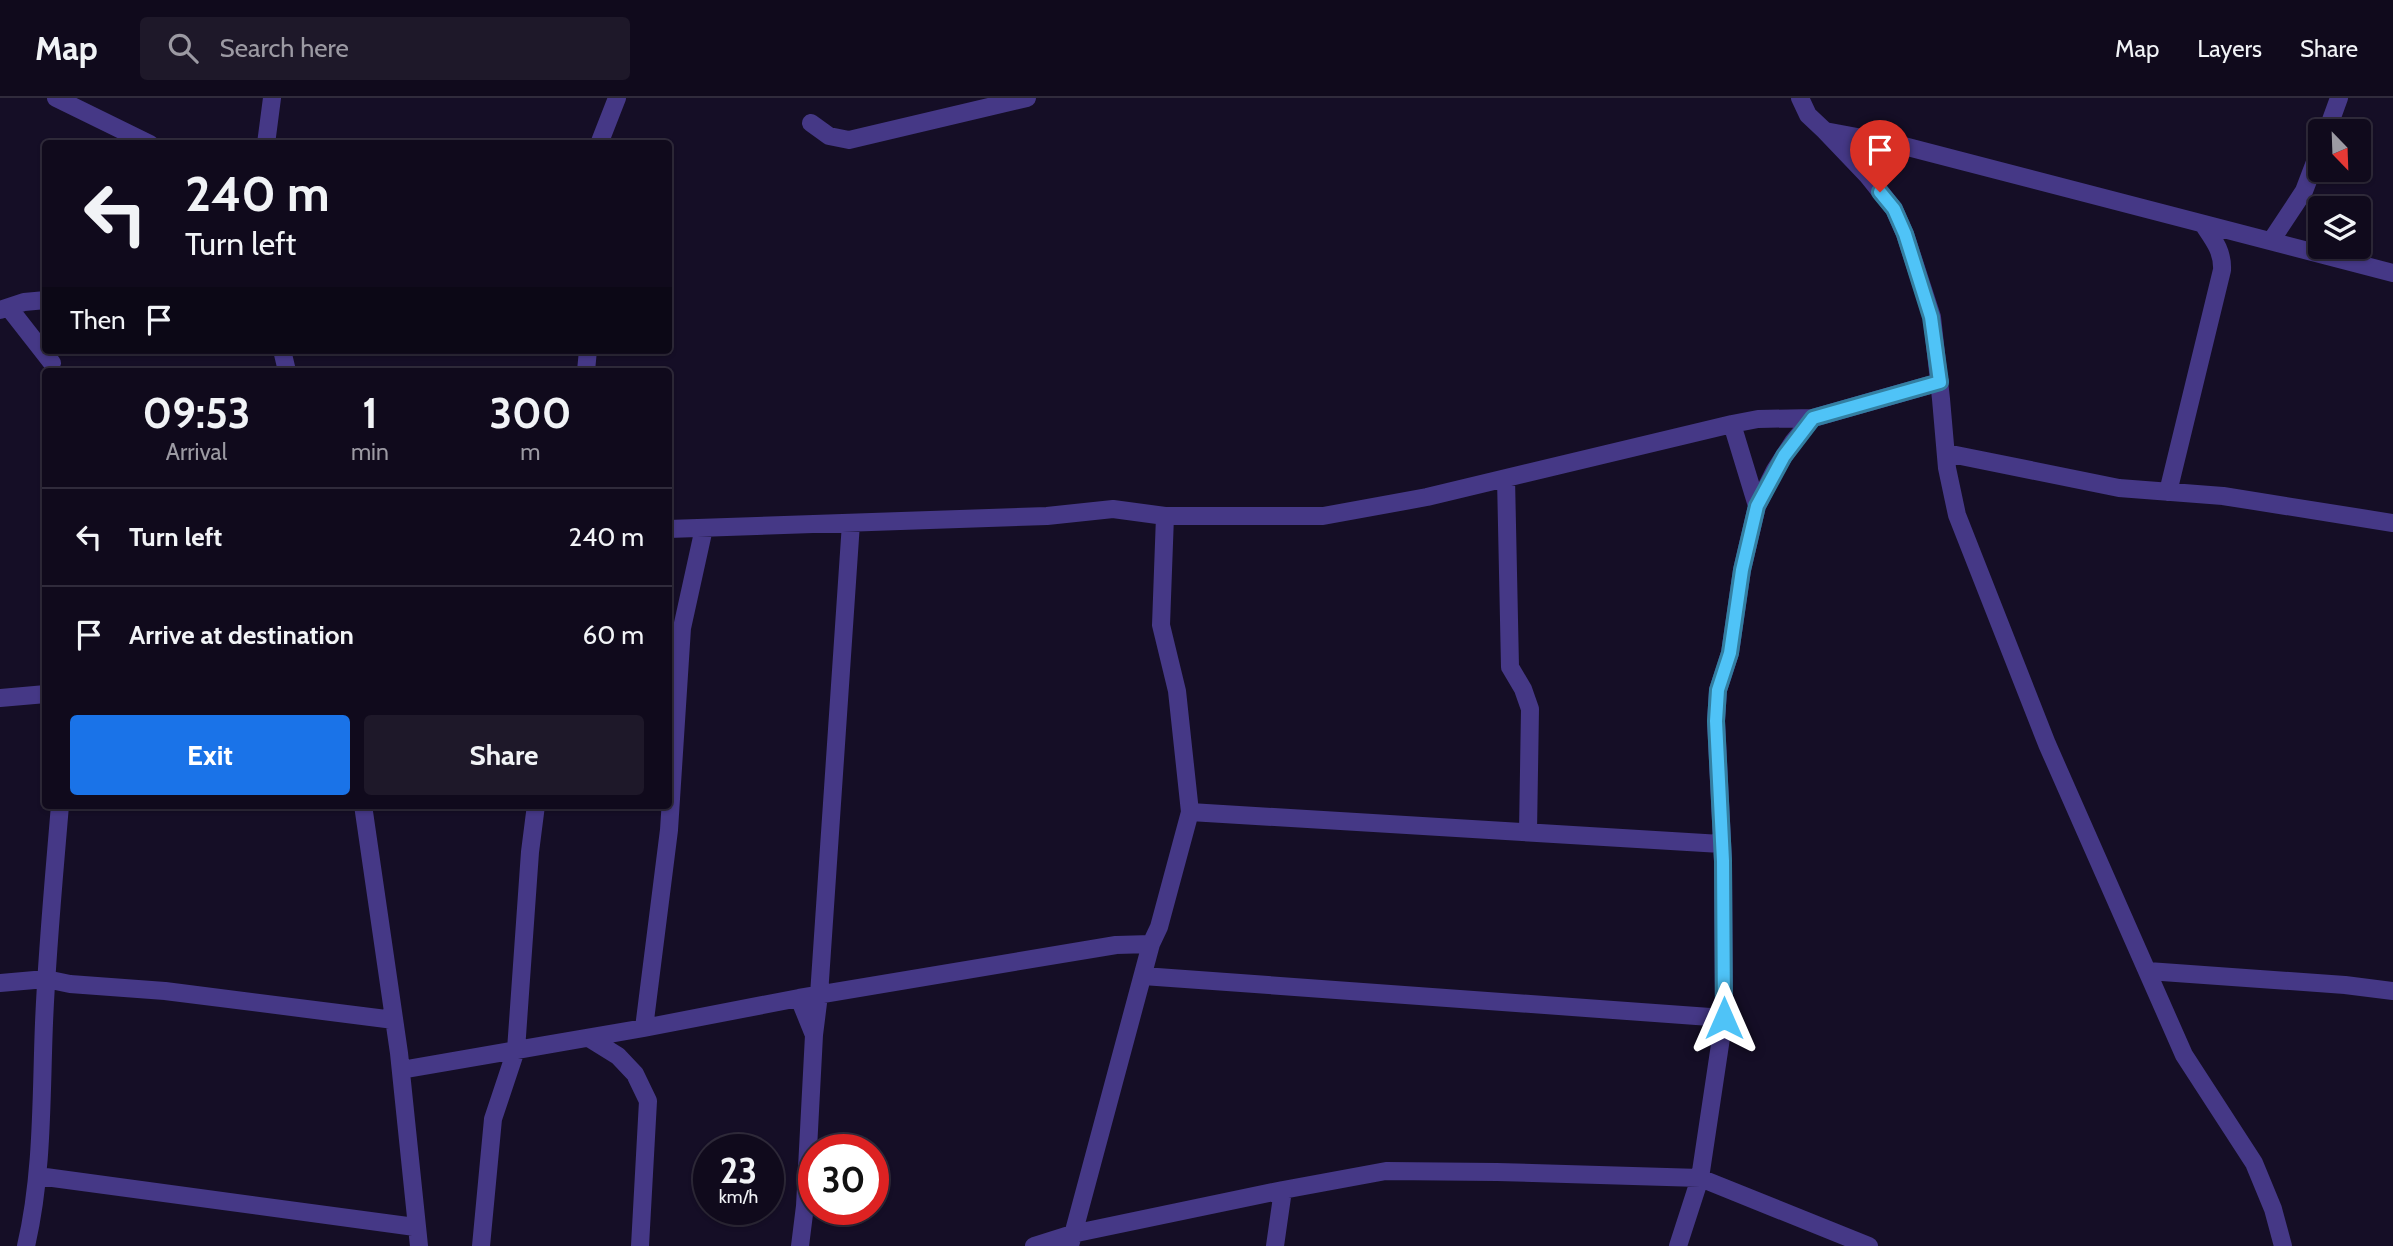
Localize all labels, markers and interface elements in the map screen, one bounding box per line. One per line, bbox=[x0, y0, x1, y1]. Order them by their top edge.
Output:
search box bbox=[140, 17, 630, 80]
text: Map bbox=[35, 28, 98, 68]
icon: search bbox=[164, 29, 202, 67]
text: Search here bbox=[220, 32, 349, 64]
text: Map bbox=[2115, 34, 2159, 63]
text: Layers bbox=[2197, 34, 2262, 63]
text: Share bbox=[2300, 34, 2358, 63]
north arrow bbox=[2308, 119, 2371, 182]
map controls bbox=[2308, 119, 2371, 259]
pin bbox=[1850, 120, 1910, 192]
icon: arrive bbox=[1861, 131, 1899, 169]
text: 240 m bbox=[185, 164, 330, 223]
icon: left bbox=[70, 168, 161, 259]
button: layers bbox=[2308, 196, 2371, 259]
text: Turn left bbox=[185, 224, 296, 263]
icon: arrive bbox=[140, 301, 178, 339]
text: Then bbox=[70, 304, 126, 336]
text: 09:53 bbox=[143, 387, 250, 439]
text: 1 bbox=[362, 387, 378, 439]
text: 300 bbox=[489, 387, 571, 439]
text: Arrival bbox=[166, 438, 227, 466]
text: min bbox=[351, 438, 389, 466]
text: m bbox=[520, 438, 540, 466]
icon: left bbox=[70, 518, 108, 556]
text: Turn left bbox=[129, 521, 222, 553]
text: 240 m bbox=[569, 521, 644, 553]
icon: arrive bbox=[70, 616, 108, 654]
text: Arrive at destination bbox=[129, 619, 354, 651]
text: 60 m bbox=[582, 619, 644, 651]
button: Exit bbox=[70, 715, 350, 795]
button: Share bbox=[364, 715, 644, 795]
position arrow bbox=[1687, 981, 1761, 1055]
speed limit sign: 30 bbox=[798, 1134, 889, 1225]
text: 23 bbox=[720, 1149, 757, 1192]
text: km/h bbox=[719, 1186, 758, 1208]

